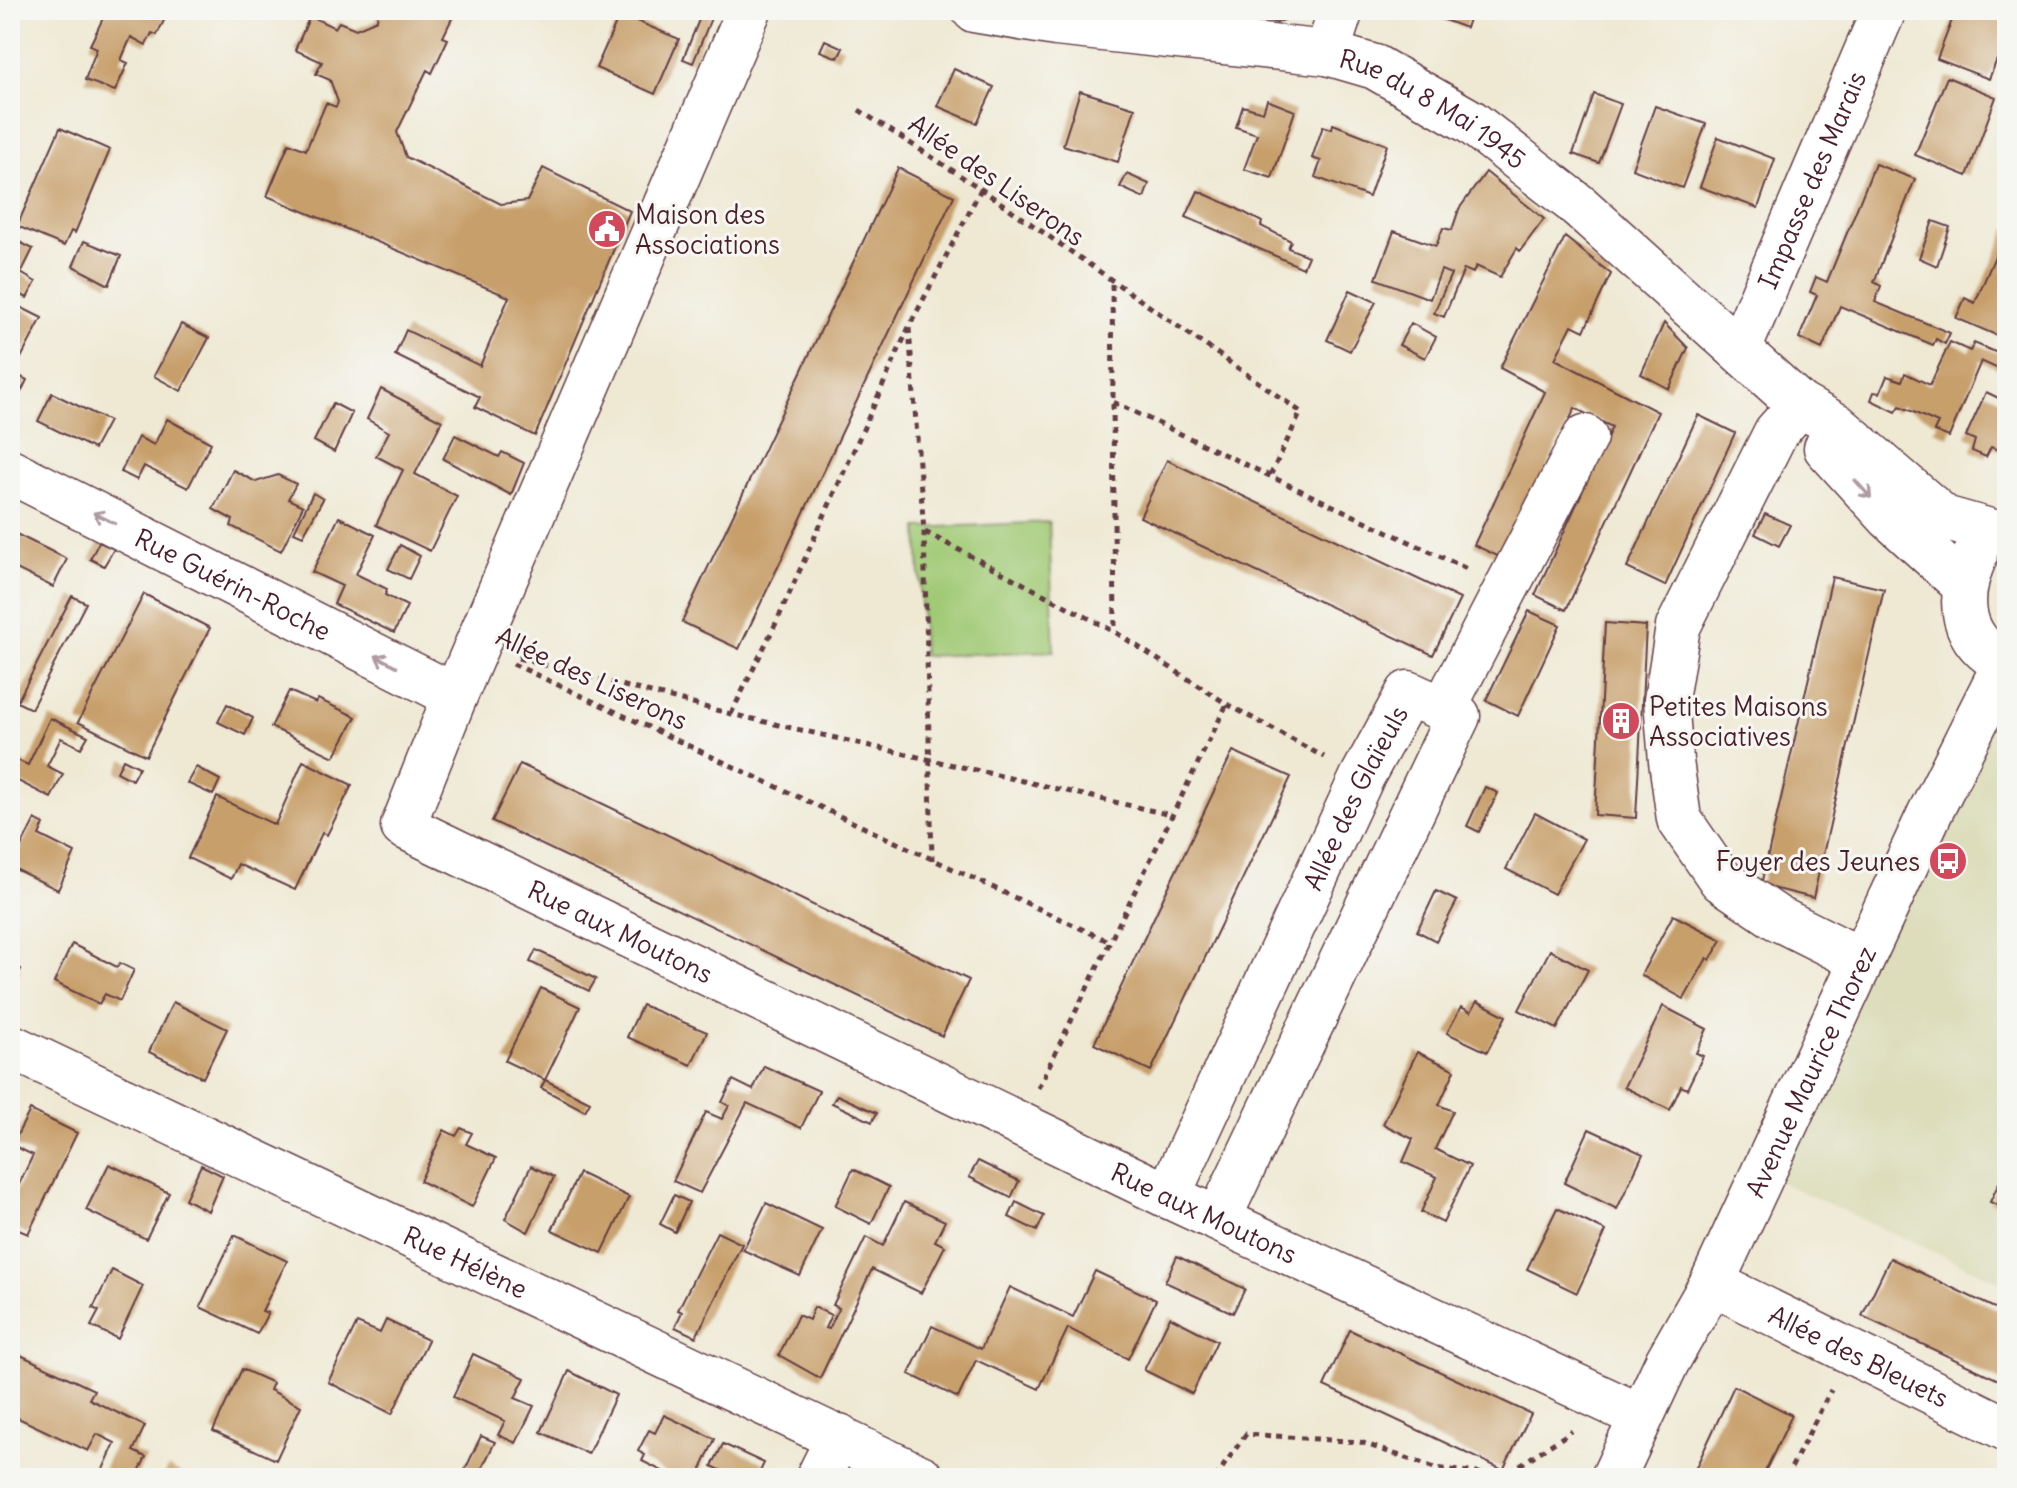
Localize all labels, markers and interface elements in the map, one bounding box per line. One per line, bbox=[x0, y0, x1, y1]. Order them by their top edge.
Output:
street label: Rue du 8 Mai 1945 bbox=[1336, 41, 1533, 176]
street label: Impasse des Marais bbox=[1750, 66, 1873, 293]
street label: Allée des Liserons bbox=[903, 107, 1091, 253]
place label: Maison des Associations bbox=[635, 198, 780, 261]
public building icon: Maison des Associations bbox=[586, 208, 628, 250]
one-way arrow bbox=[1854, 479, 1873, 499]
one-way arrow bbox=[92, 510, 116, 526]
street label: Rue Guérin-Roche bbox=[130, 521, 337, 647]
street label: Allée des Liserons bbox=[491, 619, 693, 737]
one-way arrow bbox=[374, 652, 398, 668]
place label: Petites Maisons Associatives bbox=[1649, 690, 1828, 753]
street label: Allée des Glaïeuls bbox=[1295, 700, 1415, 895]
building icon: Petites Maisons Associatives bbox=[1600, 700, 1642, 742]
bus stop icon: Foyer des Jeunes bbox=[1927, 840, 1969, 882]
place label: Foyer des Jeunes bbox=[1716, 845, 1920, 878]
street label: Rue aux Moutons bbox=[523, 872, 718, 990]
street label: Avenue Maurice Thorez bbox=[1738, 941, 1883, 1202]
street label: Rue aux Moutons bbox=[1106, 1155, 1302, 1270]
street label: Rue Hélène bbox=[398, 1218, 533, 1305]
street label: Allée des Bleuets bbox=[1764, 1297, 1954, 1414]

